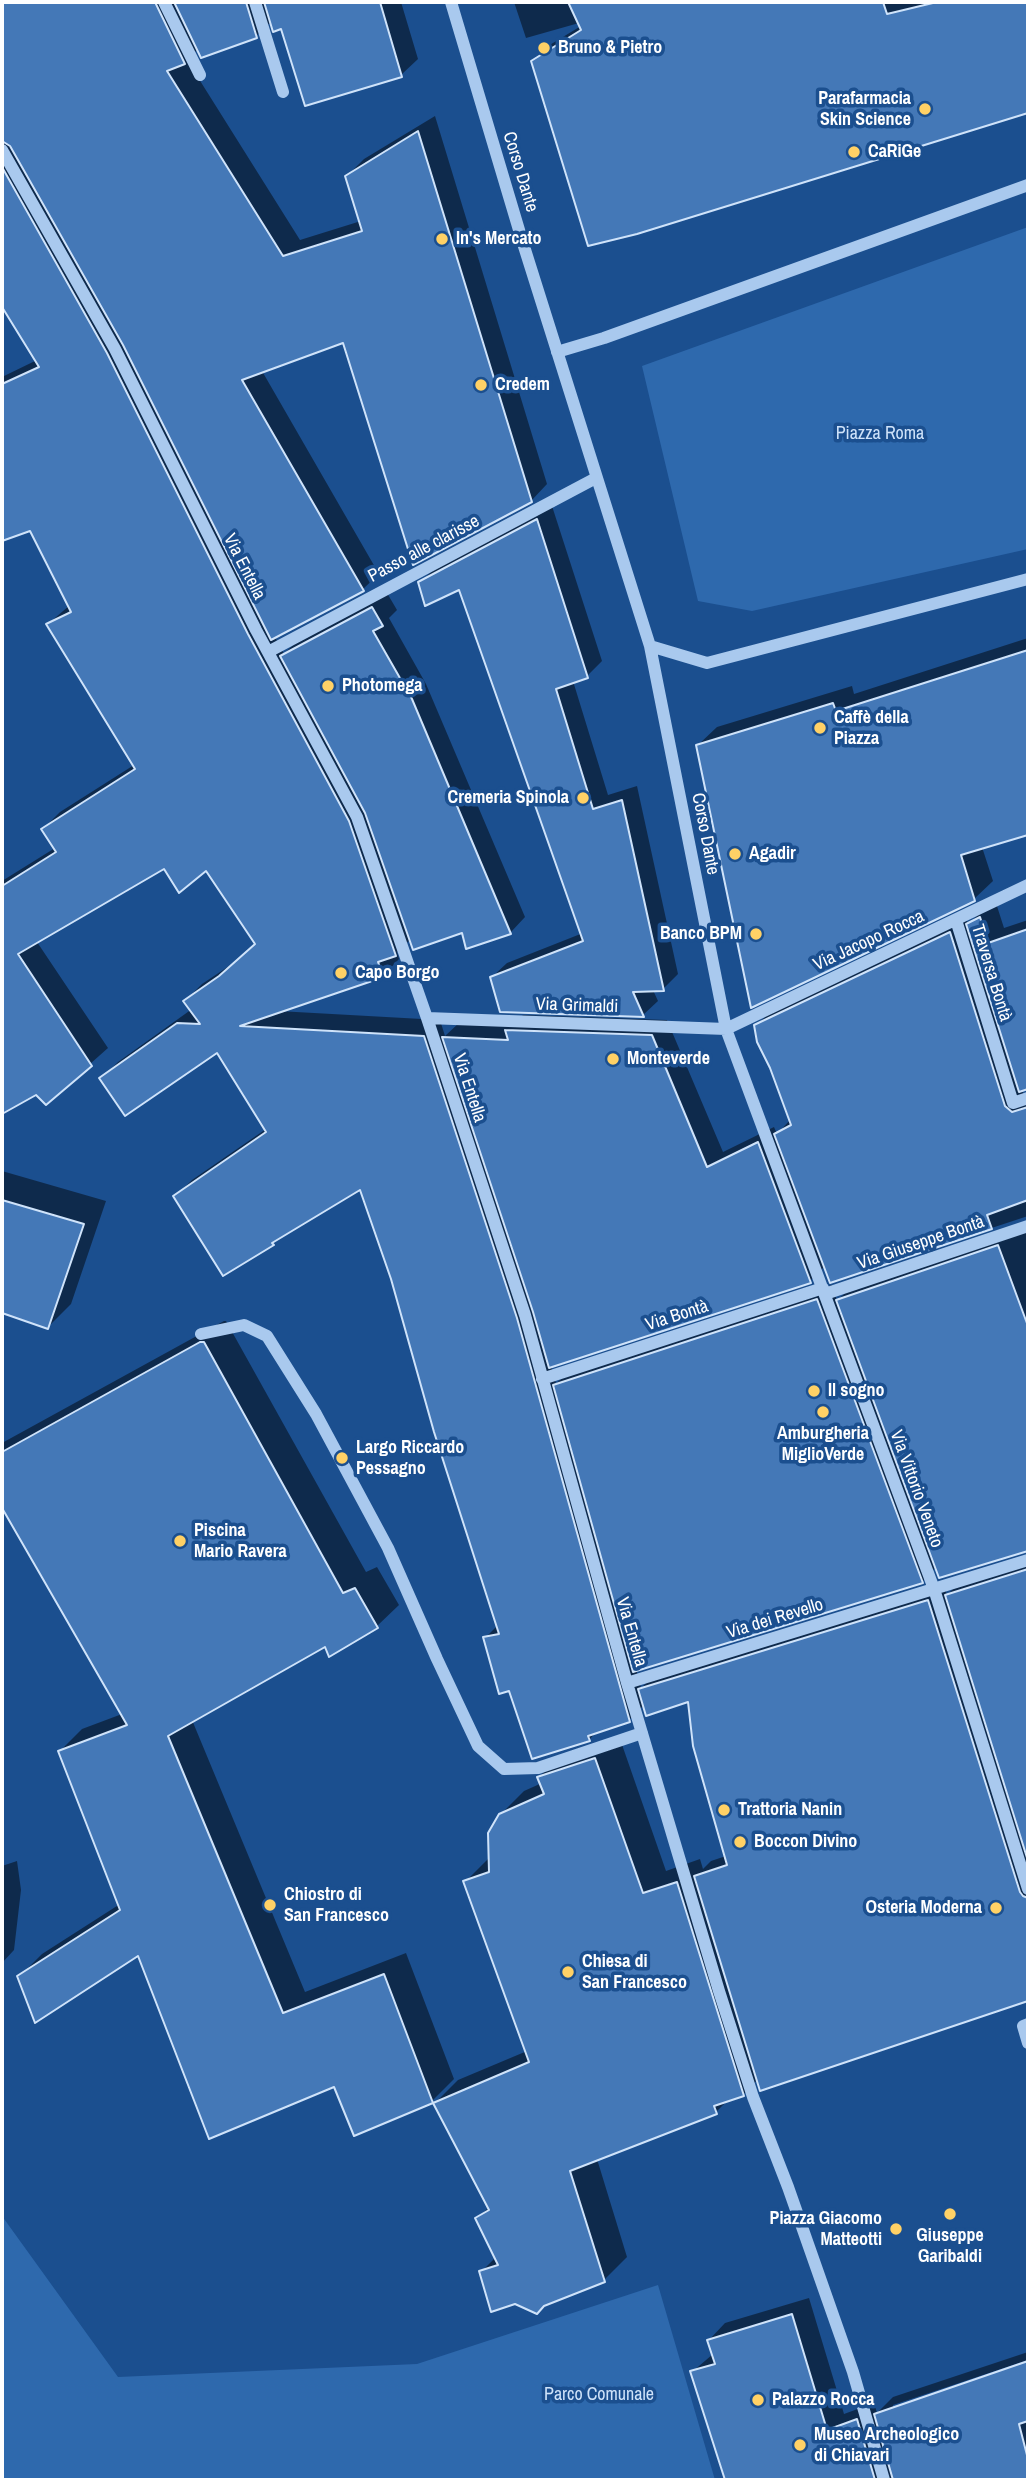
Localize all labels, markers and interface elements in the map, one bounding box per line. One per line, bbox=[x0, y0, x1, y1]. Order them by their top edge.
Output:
place label: Bruno & Pietro bbox=[558, 37, 662, 59]
marker: Bruno & Pietro bbox=[536, 40, 552, 56]
place label: Parafarmacia Skin Science bbox=[818, 88, 911, 130]
marker: Parafarmacia Skin Science bbox=[917, 101, 933, 117]
street label: Corso Dante bbox=[498, 129, 542, 215]
place label: CaRiGe bbox=[868, 141, 921, 163]
marker: CaRiGe bbox=[846, 144, 862, 160]
place label: In's Mercato bbox=[456, 228, 542, 250]
marker: In's Mercato bbox=[434, 231, 450, 247]
place label: Credem bbox=[495, 374, 550, 396]
marker: Credem bbox=[473, 377, 489, 393]
park label: Piazza Roma bbox=[836, 423, 924, 445]
street label: Passo alle clarisse bbox=[365, 511, 483, 587]
street label: Via Entella bbox=[218, 530, 270, 604]
place label: Photomega bbox=[342, 675, 422, 697]
marker: Photomega bbox=[320, 678, 336, 694]
place label: Caffè della Piazza bbox=[834, 707, 909, 750]
marker: Caffè della Piazza bbox=[812, 720, 828, 736]
place label: Cremeria Spinola bbox=[448, 787, 569, 809]
marker: Cremeria Spinola bbox=[575, 790, 591, 806]
street label: Corso Dante bbox=[686, 791, 724, 877]
place label: Agadir bbox=[749, 843, 796, 865]
marker: Agadir bbox=[727, 846, 743, 862]
street label: Via Jacopo Rocca bbox=[810, 906, 928, 976]
street label: Traversa Bontà bbox=[966, 922, 1016, 1024]
place label: Banco BPM bbox=[660, 923, 742, 945]
marker: Banco BPM bbox=[748, 926, 764, 942]
place label: Capo Borgo bbox=[355, 962, 439, 984]
marker: Capo Borgo bbox=[333, 965, 349, 981]
street label: Via Grimaldi bbox=[535, 994, 619, 1018]
place label: Monteverde bbox=[627, 1048, 710, 1070]
street label: Via Entella bbox=[448, 1051, 490, 1125]
marker: Monteverde bbox=[605, 1051, 621, 1067]
street label: Via Giuseppe Bontà bbox=[855, 1211, 987, 1275]
street label: Via Bontà bbox=[643, 1296, 711, 1336]
place label: Il sogno bbox=[828, 1380, 885, 1402]
marker: Il sogno bbox=[806, 1383, 822, 1399]
marker: Amburgheria MiglioVerde bbox=[815, 1404, 831, 1420]
place label: Amburgheria MiglioVerde bbox=[777, 1423, 869, 1466]
street label: Via Vittorio Veneto bbox=[885, 1427, 947, 1551]
place label: Largo Riccardo Pessagno bbox=[356, 1437, 464, 1480]
marker: Largo Riccardo Pessagno bbox=[334, 1450, 350, 1466]
place label: Piscina Mario Ravera bbox=[194, 1520, 287, 1562]
marker: Piscina Mario Ravera bbox=[172, 1533, 188, 1549]
street label: Via dei Revello bbox=[724, 1594, 826, 1644]
street label: Via Entella bbox=[611, 1595, 651, 1669]
place label: Trattoria Nanin bbox=[738, 1799, 842, 1821]
marker: Trattoria Nanin bbox=[716, 1802, 732, 1818]
place label: Boccon Divino bbox=[754, 1831, 857, 1853]
marker: Boccon Divino bbox=[732, 1834, 748, 1850]
place label: Chiostro di San Francesco bbox=[284, 1884, 389, 1926]
marker: Chiostro di San Francesco bbox=[262, 1897, 278, 1913]
place label: Osteria Moderna bbox=[866, 1897, 982, 1919]
marker: Osteria Moderna bbox=[988, 1900, 1004, 1916]
place label: Chiesa di San Francesco bbox=[582, 1951, 687, 1994]
marker: Chiesa di San Francesco bbox=[560, 1964, 576, 1980]
marker: Giuseppe Garibaldi bbox=[942, 2206, 958, 2222]
place label: Piazza Giacomo Matteotti bbox=[770, 2208, 882, 2250]
marker: Piazza Giacomo Matteotti bbox=[888, 2221, 904, 2237]
place label: Giuseppe Garibaldi bbox=[916, 2225, 984, 2268]
park label: Parco Comunale bbox=[544, 2384, 654, 2406]
place label: Palazzo Rocca bbox=[772, 2389, 875, 2411]
marker: Palazzo Rocca bbox=[750, 2392, 766, 2408]
place label: Museo Archeologico di Chiavari bbox=[814, 2424, 959, 2466]
marker: Museo Archeologico di Chiavari bbox=[792, 2437, 808, 2453]

